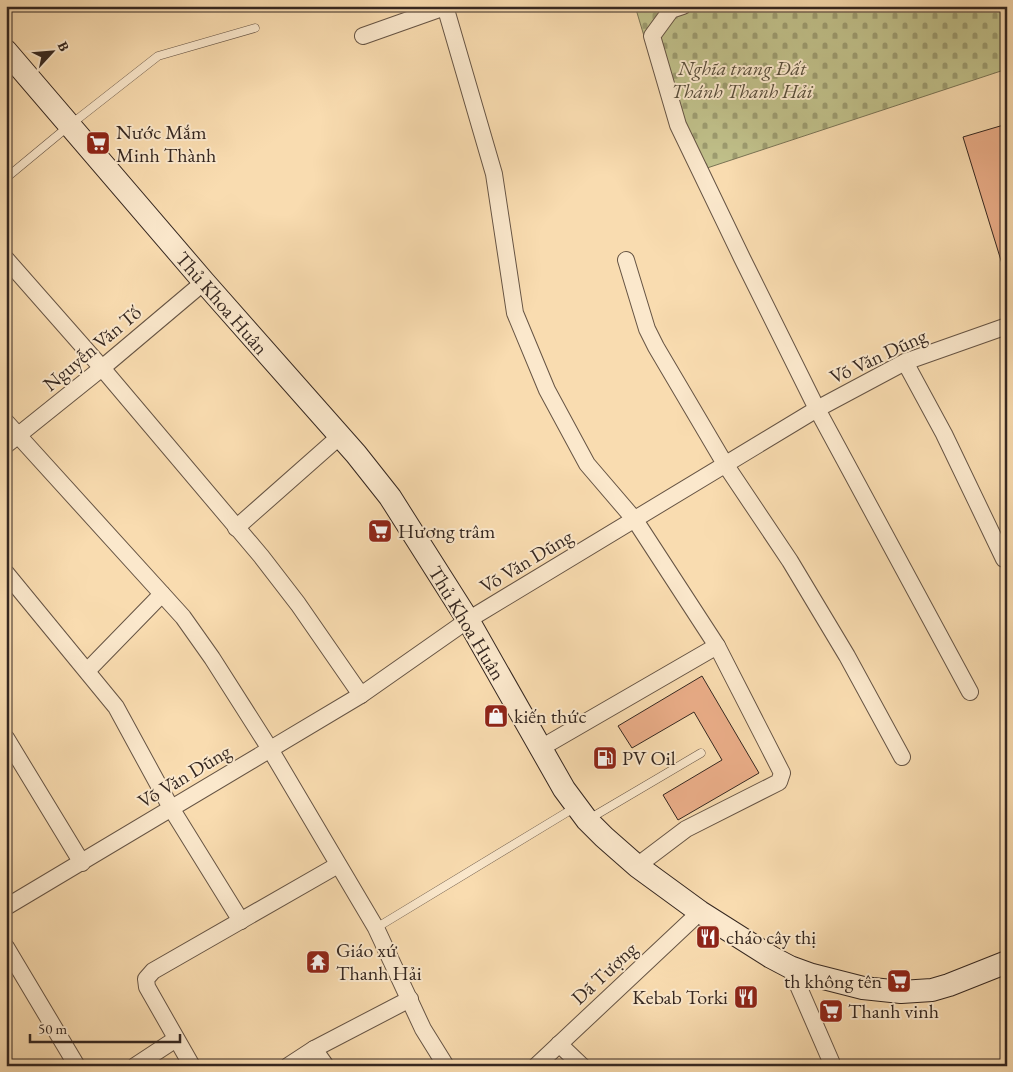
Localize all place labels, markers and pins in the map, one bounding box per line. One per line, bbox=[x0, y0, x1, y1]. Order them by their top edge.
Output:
place label: Nước Mắm Minh Thành bbox=[116, 119, 216, 168]
supermarket icon: Nước Mắm Minh Thành bbox=[85, 130, 111, 156]
supermarket icon: Hương trâm bbox=[367, 518, 393, 544]
place label: Hương trâm bbox=[398, 518, 496, 544]
shop icon: kiến thức bbox=[483, 703, 509, 729]
place label: kiến thức bbox=[514, 703, 587, 729]
fuel station icon: PV Oil bbox=[592, 745, 618, 771]
place label: PV Oil bbox=[622, 745, 676, 771]
restaurant icon: cháo cây thị bbox=[695, 924, 721, 950]
place label: cháo cây thị bbox=[726, 924, 816, 950]
place label: Giáo xứ Thanh Hải bbox=[336, 937, 422, 986]
temple icon: Giáo xứ Thanh Hải bbox=[305, 949, 331, 975]
place label: th không tên bbox=[784, 968, 882, 994]
supermarket icon: th không tên bbox=[886, 968, 912, 994]
place label: Kebab Torki bbox=[632, 984, 728, 1010]
restaurant icon: Kebab Torki bbox=[733, 984, 759, 1010]
supermarket icon: Thanh vinh bbox=[818, 998, 844, 1024]
place label: Thanh vinh bbox=[848, 998, 939, 1024]

